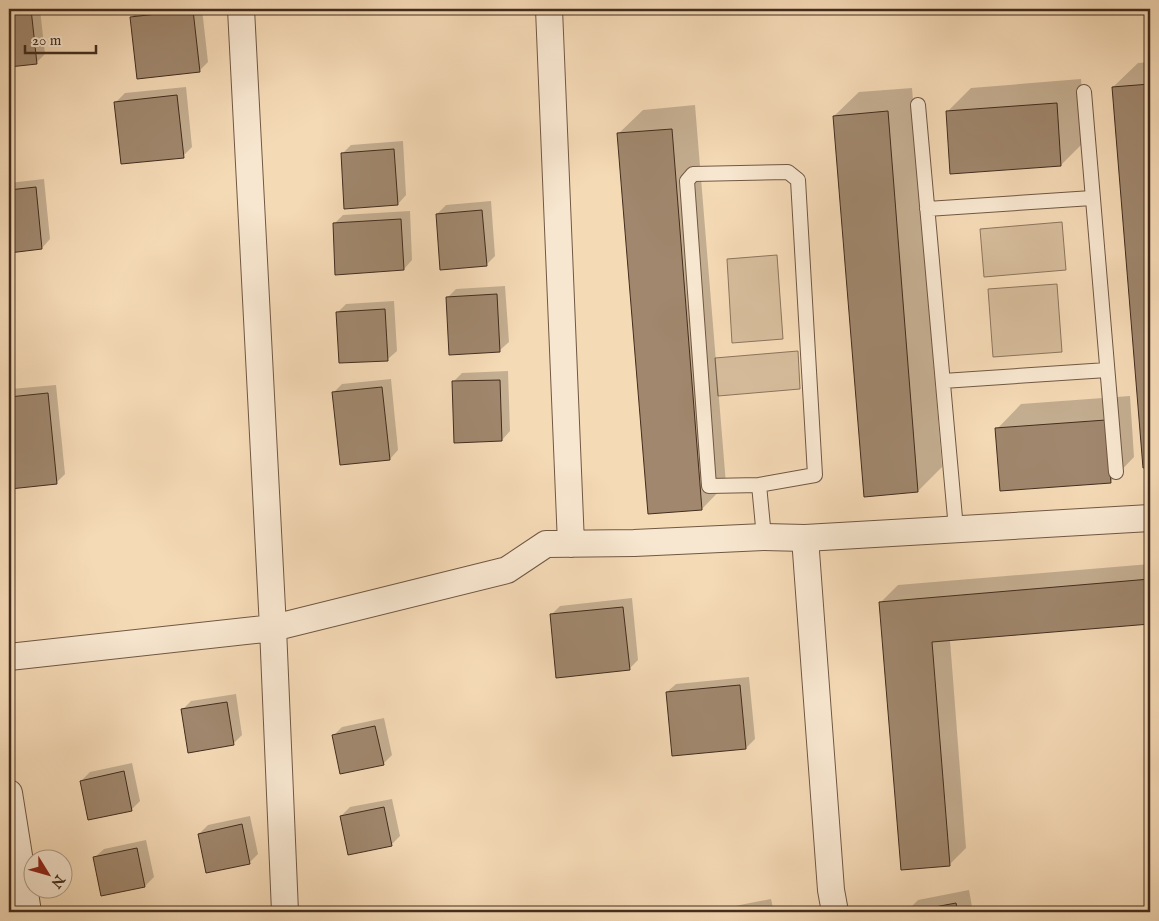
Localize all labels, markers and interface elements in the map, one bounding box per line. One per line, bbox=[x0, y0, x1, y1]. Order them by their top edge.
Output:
scale bar bbox=[25, 22, 96, 54]
text: 20 m bbox=[32, 31, 62, 50]
north arrow bbox=[22, 848, 72, 898]
text: N bbox=[47, 870, 69, 891]

